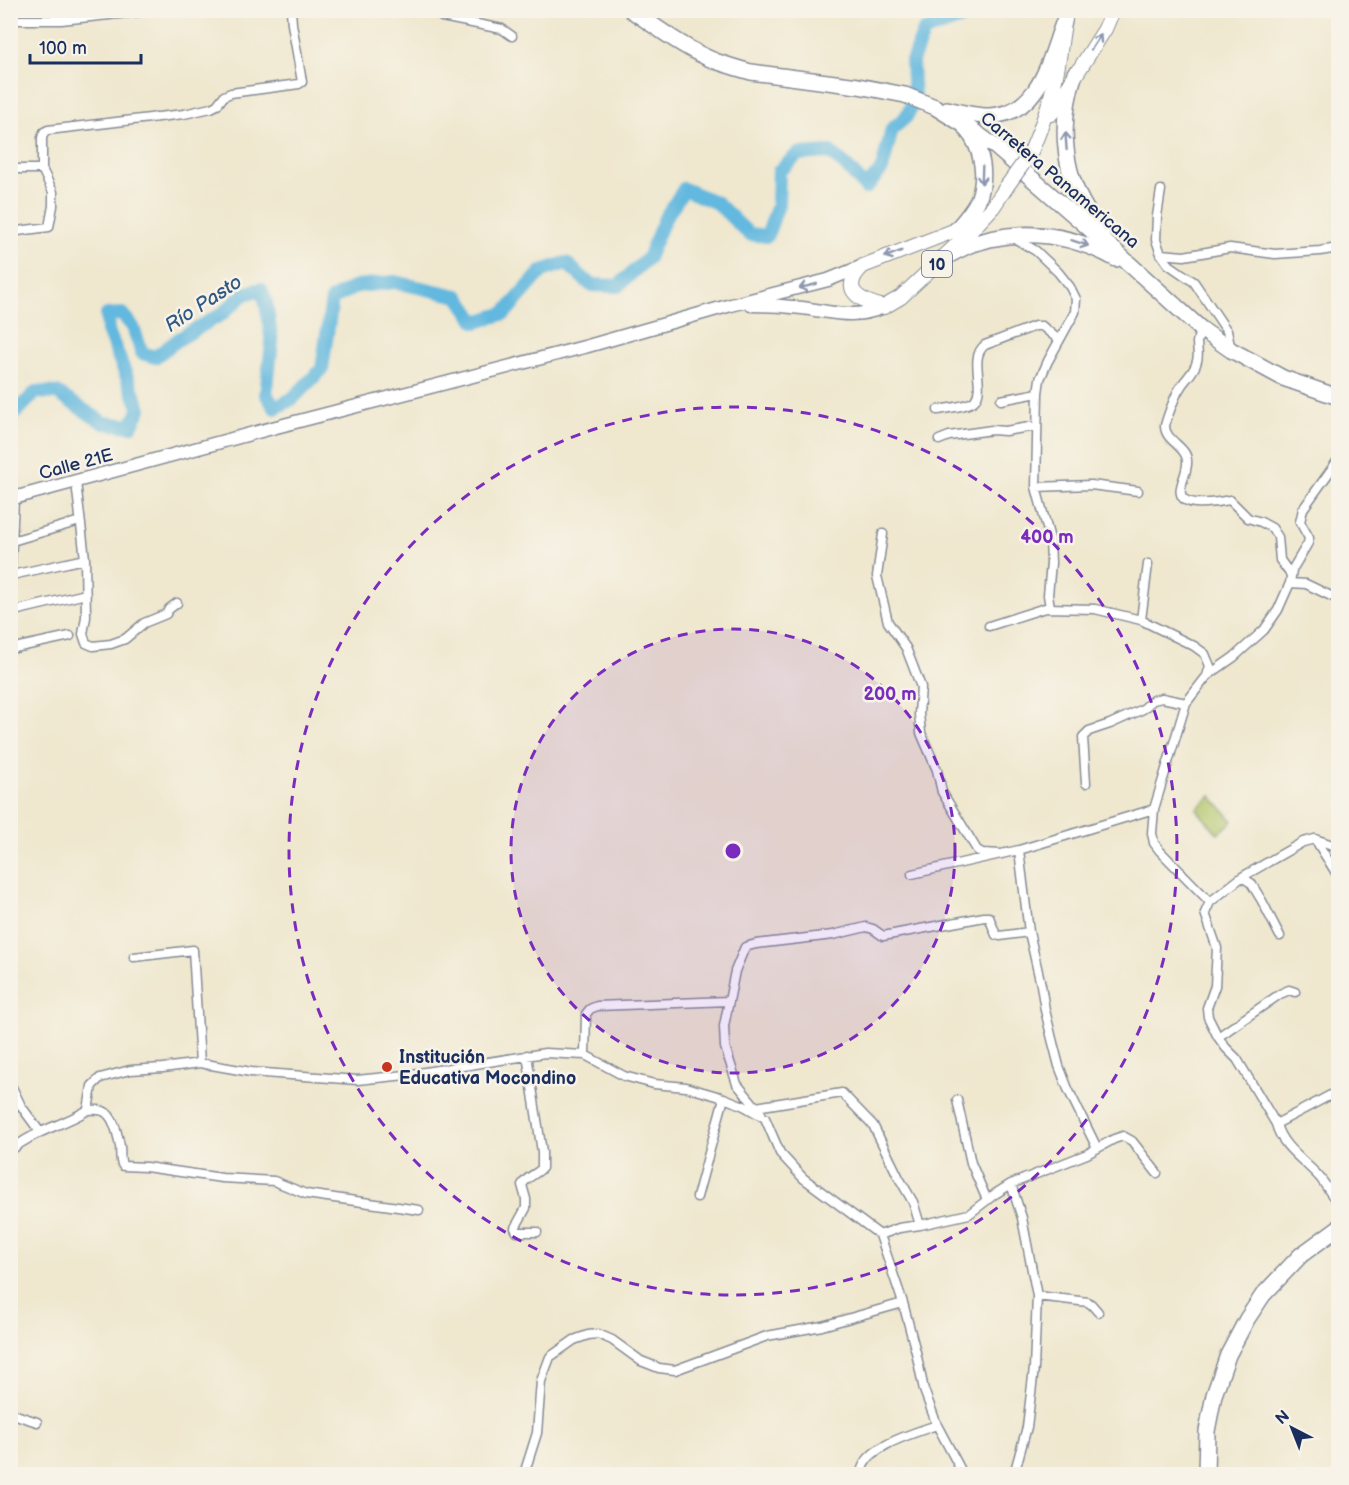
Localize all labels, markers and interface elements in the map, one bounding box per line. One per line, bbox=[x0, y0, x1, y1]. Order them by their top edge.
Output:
scale bar bbox=[30, 27, 141, 65]
one-way arrow bbox=[1090, 34, 1102, 51]
text: 100 m bbox=[39, 38, 87, 59]
street label: Carretera Panamericana bbox=[976, 108, 1143, 253]
one-way arrow bbox=[1060, 131, 1071, 151]
one-way arrow bbox=[976, 164, 988, 184]
one-way arrow bbox=[1070, 238, 1089, 249]
one-way arrow bbox=[884, 249, 903, 260]
road number: 10 bbox=[922, 251, 952, 277]
water label: Río Pasto bbox=[160, 270, 247, 338]
one-way arrow bbox=[799, 280, 818, 292]
street label: Calle 21E bbox=[37, 445, 115, 484]
text: 400 m bbox=[1020, 527, 1074, 548]
text: 200 m bbox=[863, 684, 917, 705]
centre of rings bbox=[723, 841, 743, 861]
place label: Institución Educativa Mocondino bbox=[399, 1047, 576, 1089]
marker: Institución Educativa Mocondino bbox=[380, 1060, 394, 1074]
north arrow bbox=[1262, 1398, 1322, 1458]
text: N bbox=[1272, 1407, 1294, 1429]

